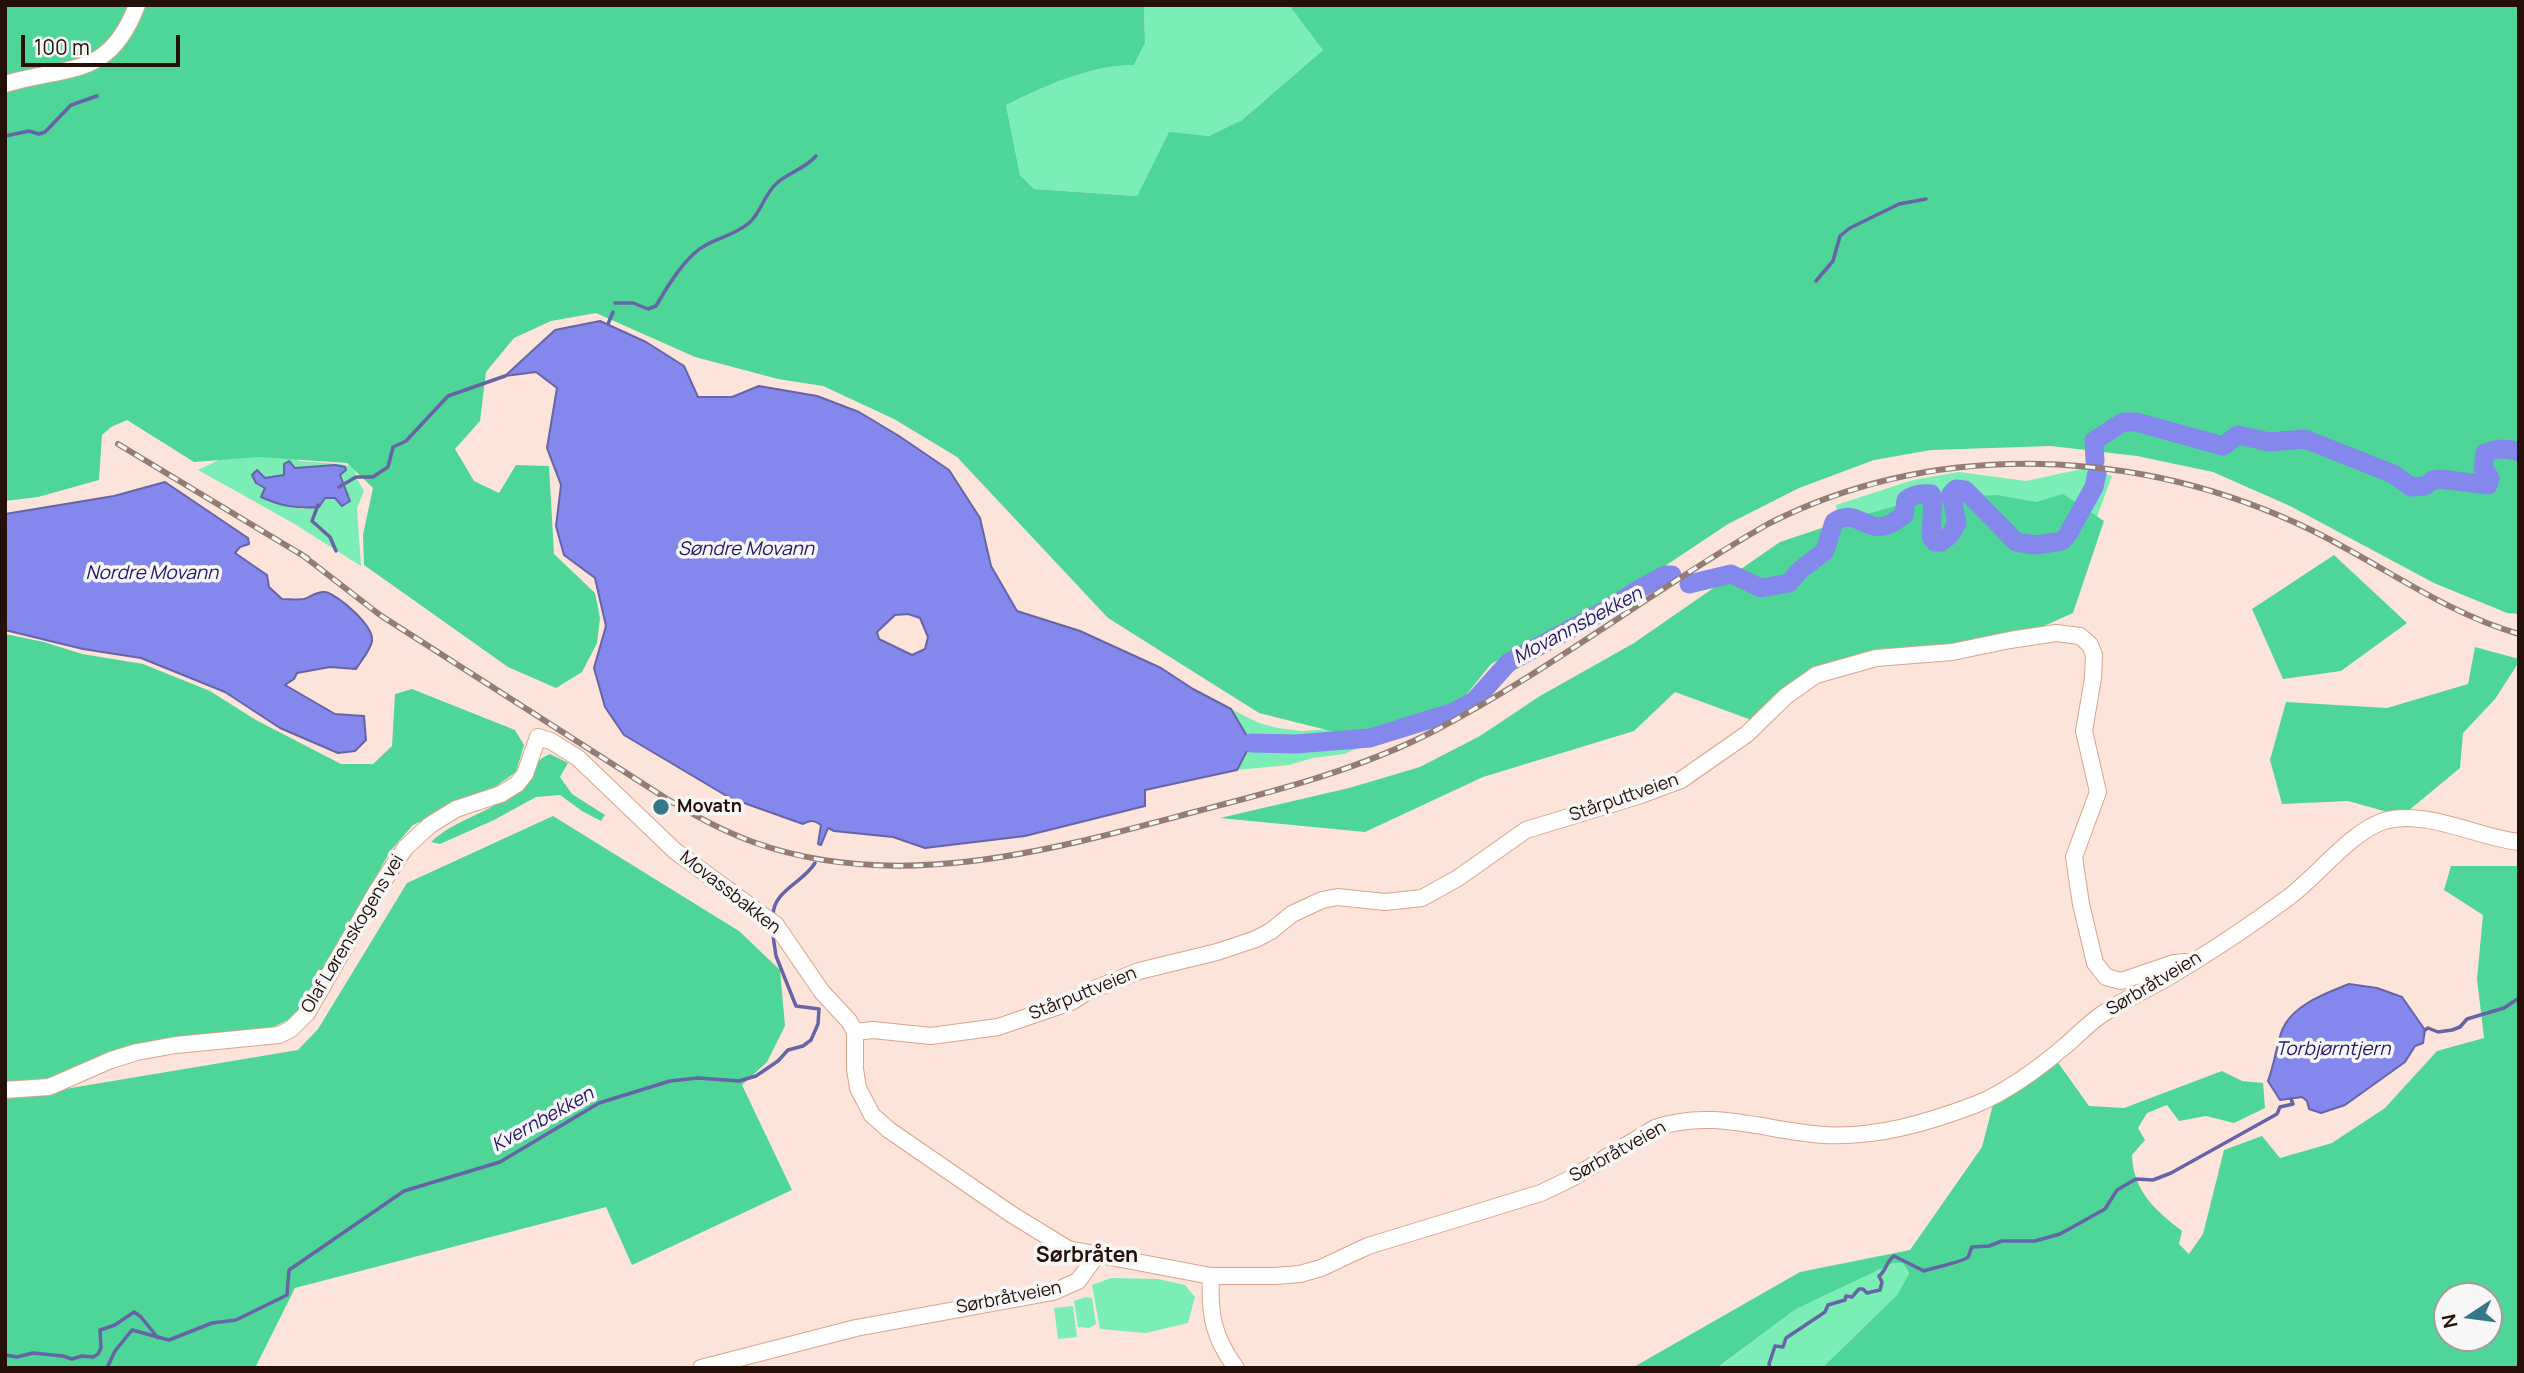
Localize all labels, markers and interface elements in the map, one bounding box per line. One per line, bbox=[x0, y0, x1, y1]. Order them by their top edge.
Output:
scale bar bbox=[24, 21, 184, 65]
text: 100 m bbox=[34, 33, 90, 61]
water label: Søndre Movann bbox=[678, 539, 814, 561]
water label: Nordre Movann bbox=[86, 563, 218, 585]
water label: Movannsbekken bbox=[1510, 583, 1646, 669]
street label: Stårputtveien bbox=[1567, 769, 1681, 827]
place label: Movatn bbox=[677, 796, 742, 818]
marker: Movatn bbox=[651, 797, 671, 817]
street label: Movassbakken bbox=[675, 847, 785, 939]
street label: Olaf Lørenskogens vei bbox=[297, 851, 409, 1017]
street label: Sørbråtveien bbox=[2103, 947, 2205, 1021]
street label: Stårputtveien bbox=[1026, 963, 1140, 1025]
water label: Torbjørntjern bbox=[2276, 1039, 2390, 1061]
water label: Kvernbekken bbox=[488, 1083, 598, 1157]
street label: Sørbråtveien bbox=[1566, 1117, 1670, 1187]
district label: Sørbråten bbox=[1036, 1243, 1138, 1269]
street label: Sørbråtveien bbox=[955, 1277, 1063, 1319]
north arrow bbox=[2433, 1282, 2503, 1352]
text: N bbox=[2435, 1312, 2464, 1331]

